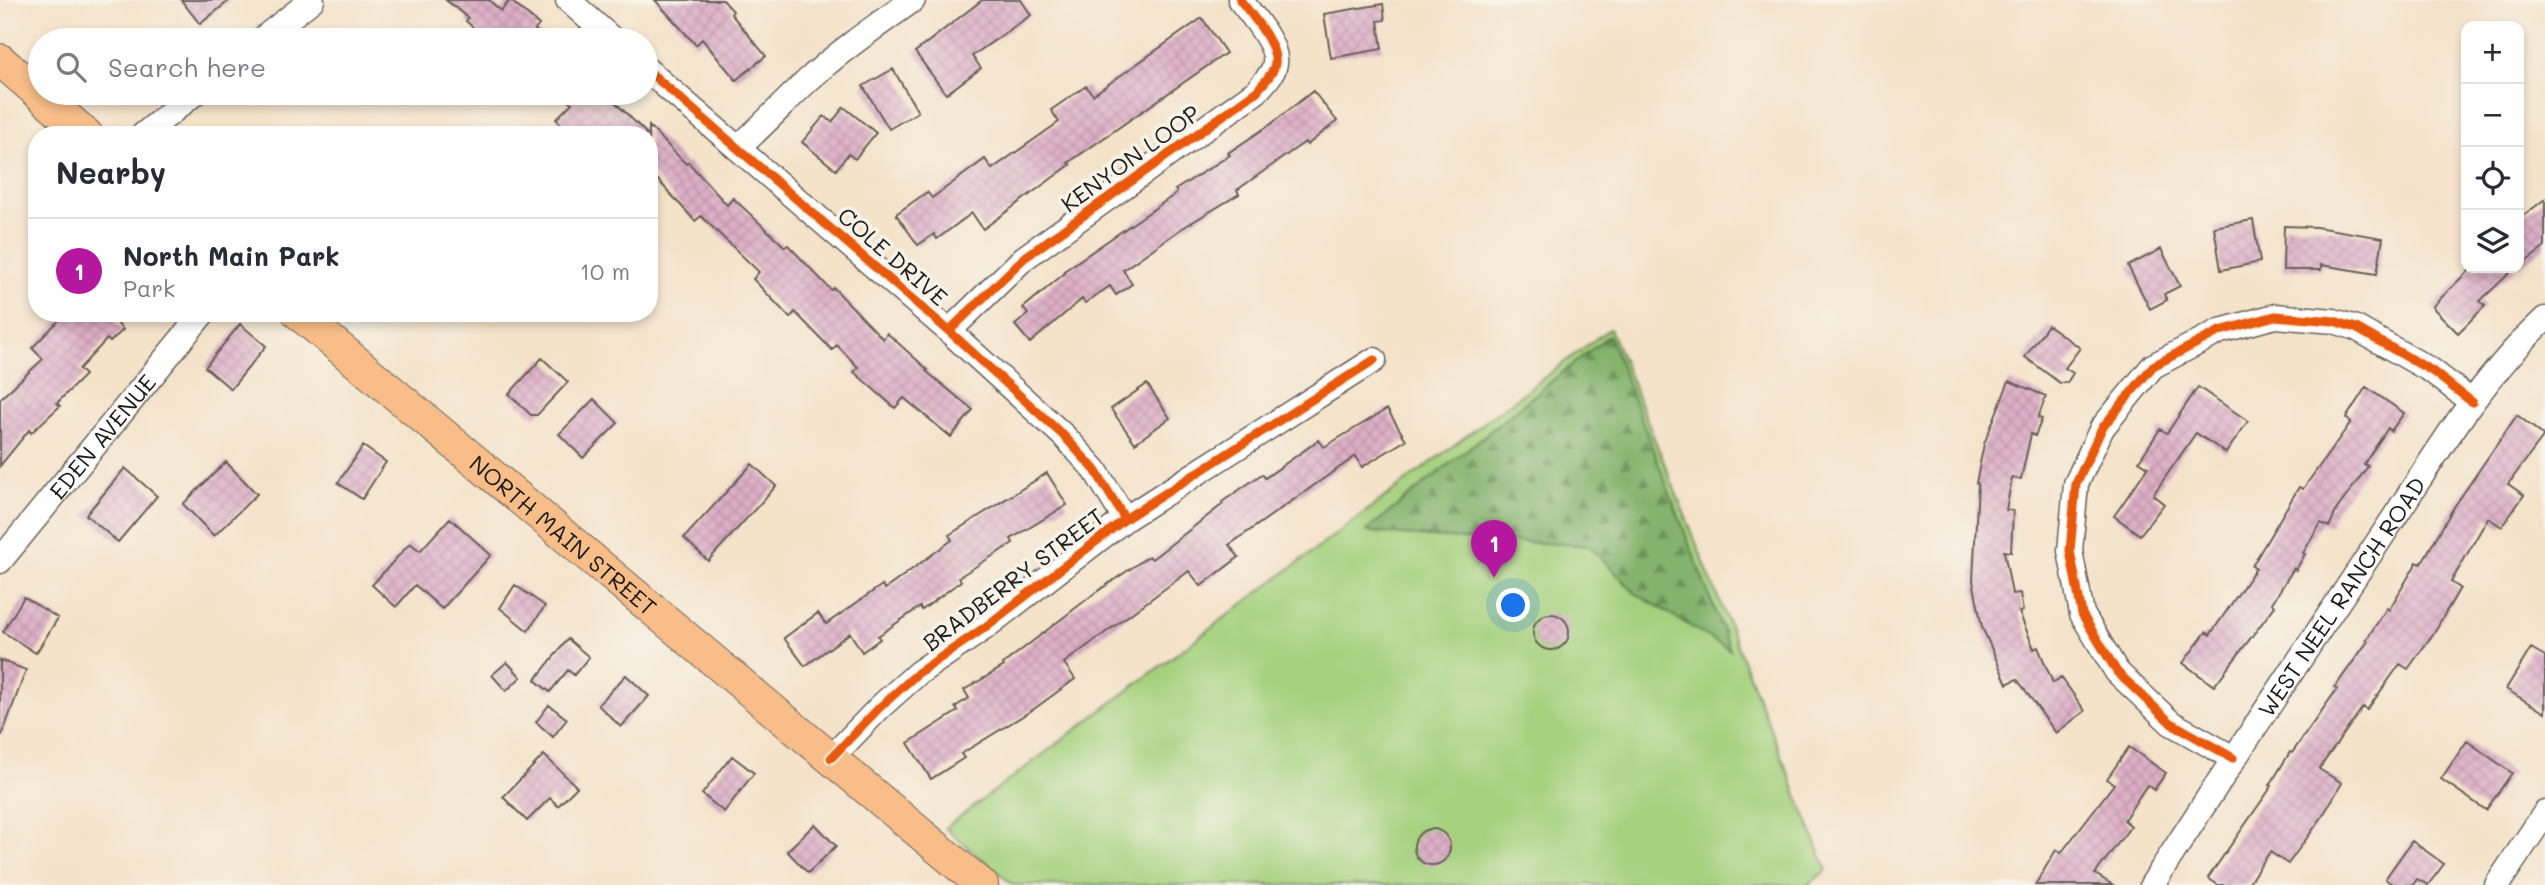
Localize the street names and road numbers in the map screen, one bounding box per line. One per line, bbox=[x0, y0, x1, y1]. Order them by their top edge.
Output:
street label: KENYON LOOP bbox=[1055, 98, 1205, 218]
street label: COLE DRIVE bbox=[832, 200, 954, 312]
street label: EDEN AVENUE bbox=[42, 368, 162, 505]
street label: NORTH MAIN STREET bbox=[464, 448, 663, 622]
street label: WEST NEEL RANCH ROAD bbox=[2251, 471, 2432, 722]
street label: BRADBERRY STREET bbox=[916, 501, 1110, 657]

